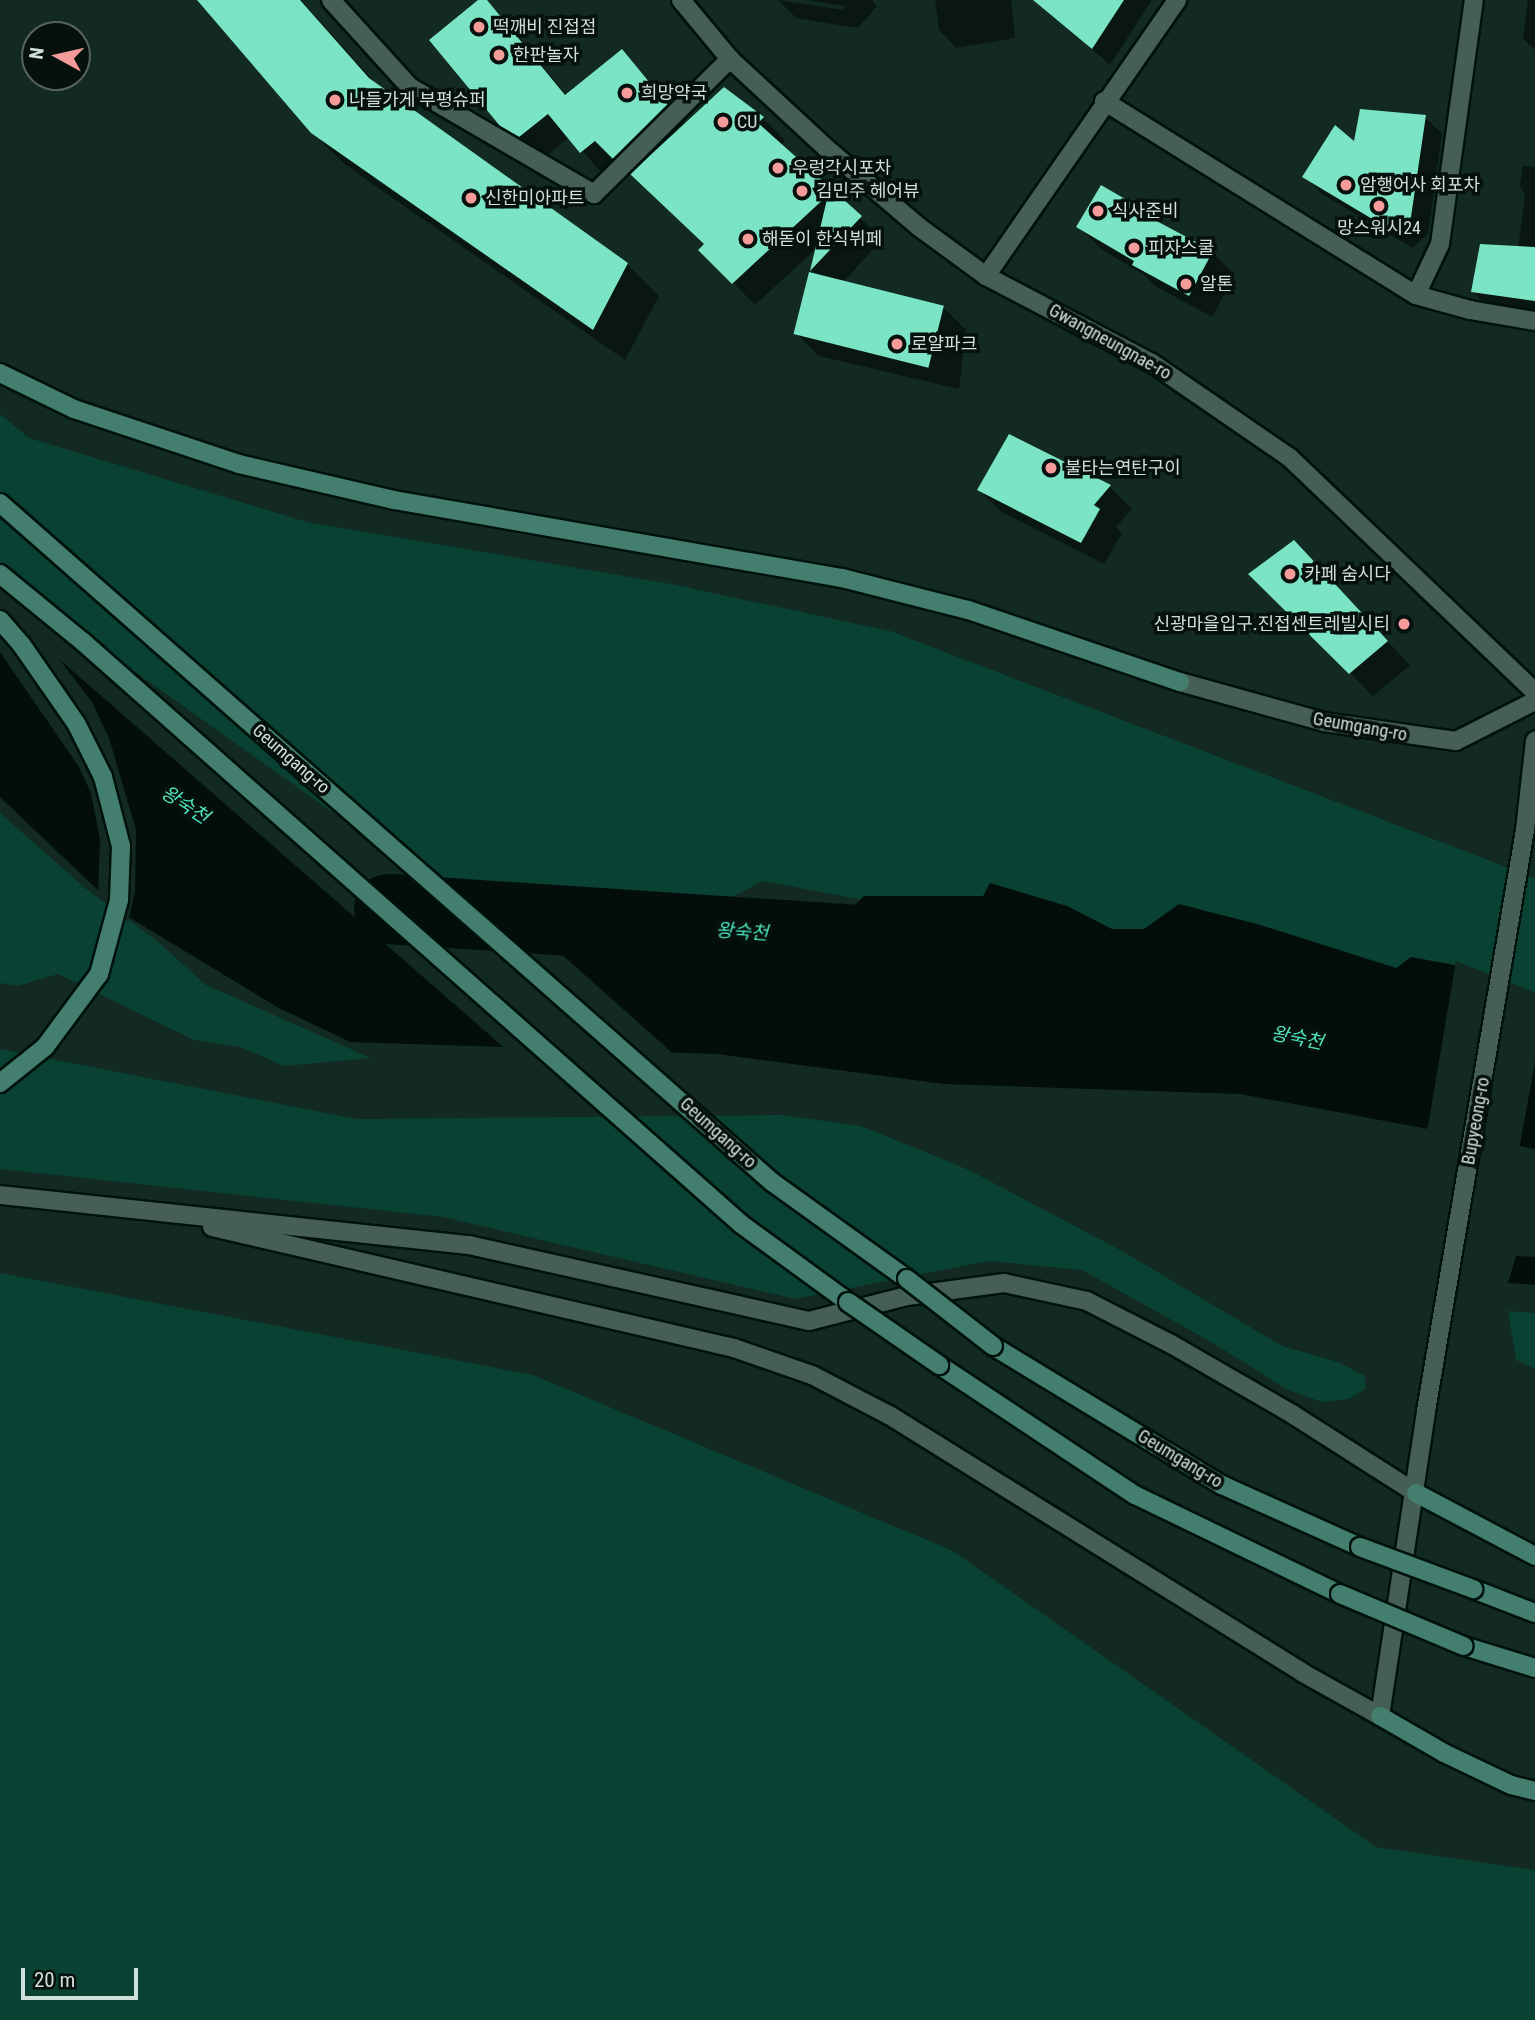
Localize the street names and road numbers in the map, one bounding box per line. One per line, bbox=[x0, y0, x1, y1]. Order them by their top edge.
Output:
street label: Gwangneungnae-ro bbox=[1045, 299, 1175, 385]
street label: Geumgang-ro bbox=[1311, 708, 1409, 746]
street label: Geumgang-ro bbox=[248, 720, 334, 798]
street label: Bupyeong-ro bbox=[1458, 1076, 1494, 1166]
street label: Geumgang-ro bbox=[675, 1093, 761, 1173]
street label: Geumgang-ro bbox=[1134, 1425, 1226, 1493]

